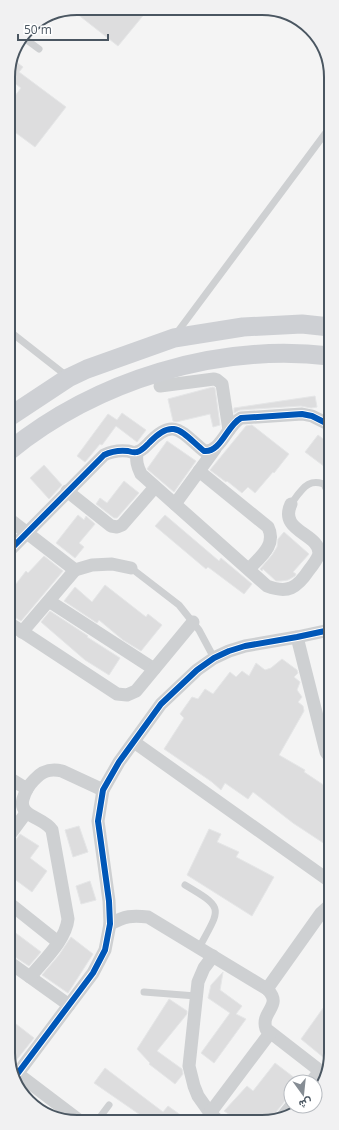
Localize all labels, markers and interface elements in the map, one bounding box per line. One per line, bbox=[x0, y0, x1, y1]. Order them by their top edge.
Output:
scale bar bbox=[18, 16, 108, 42]
text: 50 m bbox=[24, 21, 52, 38]
north arrow bbox=[283, 1074, 323, 1114]
text: ش bbox=[297, 1095, 314, 1113]

